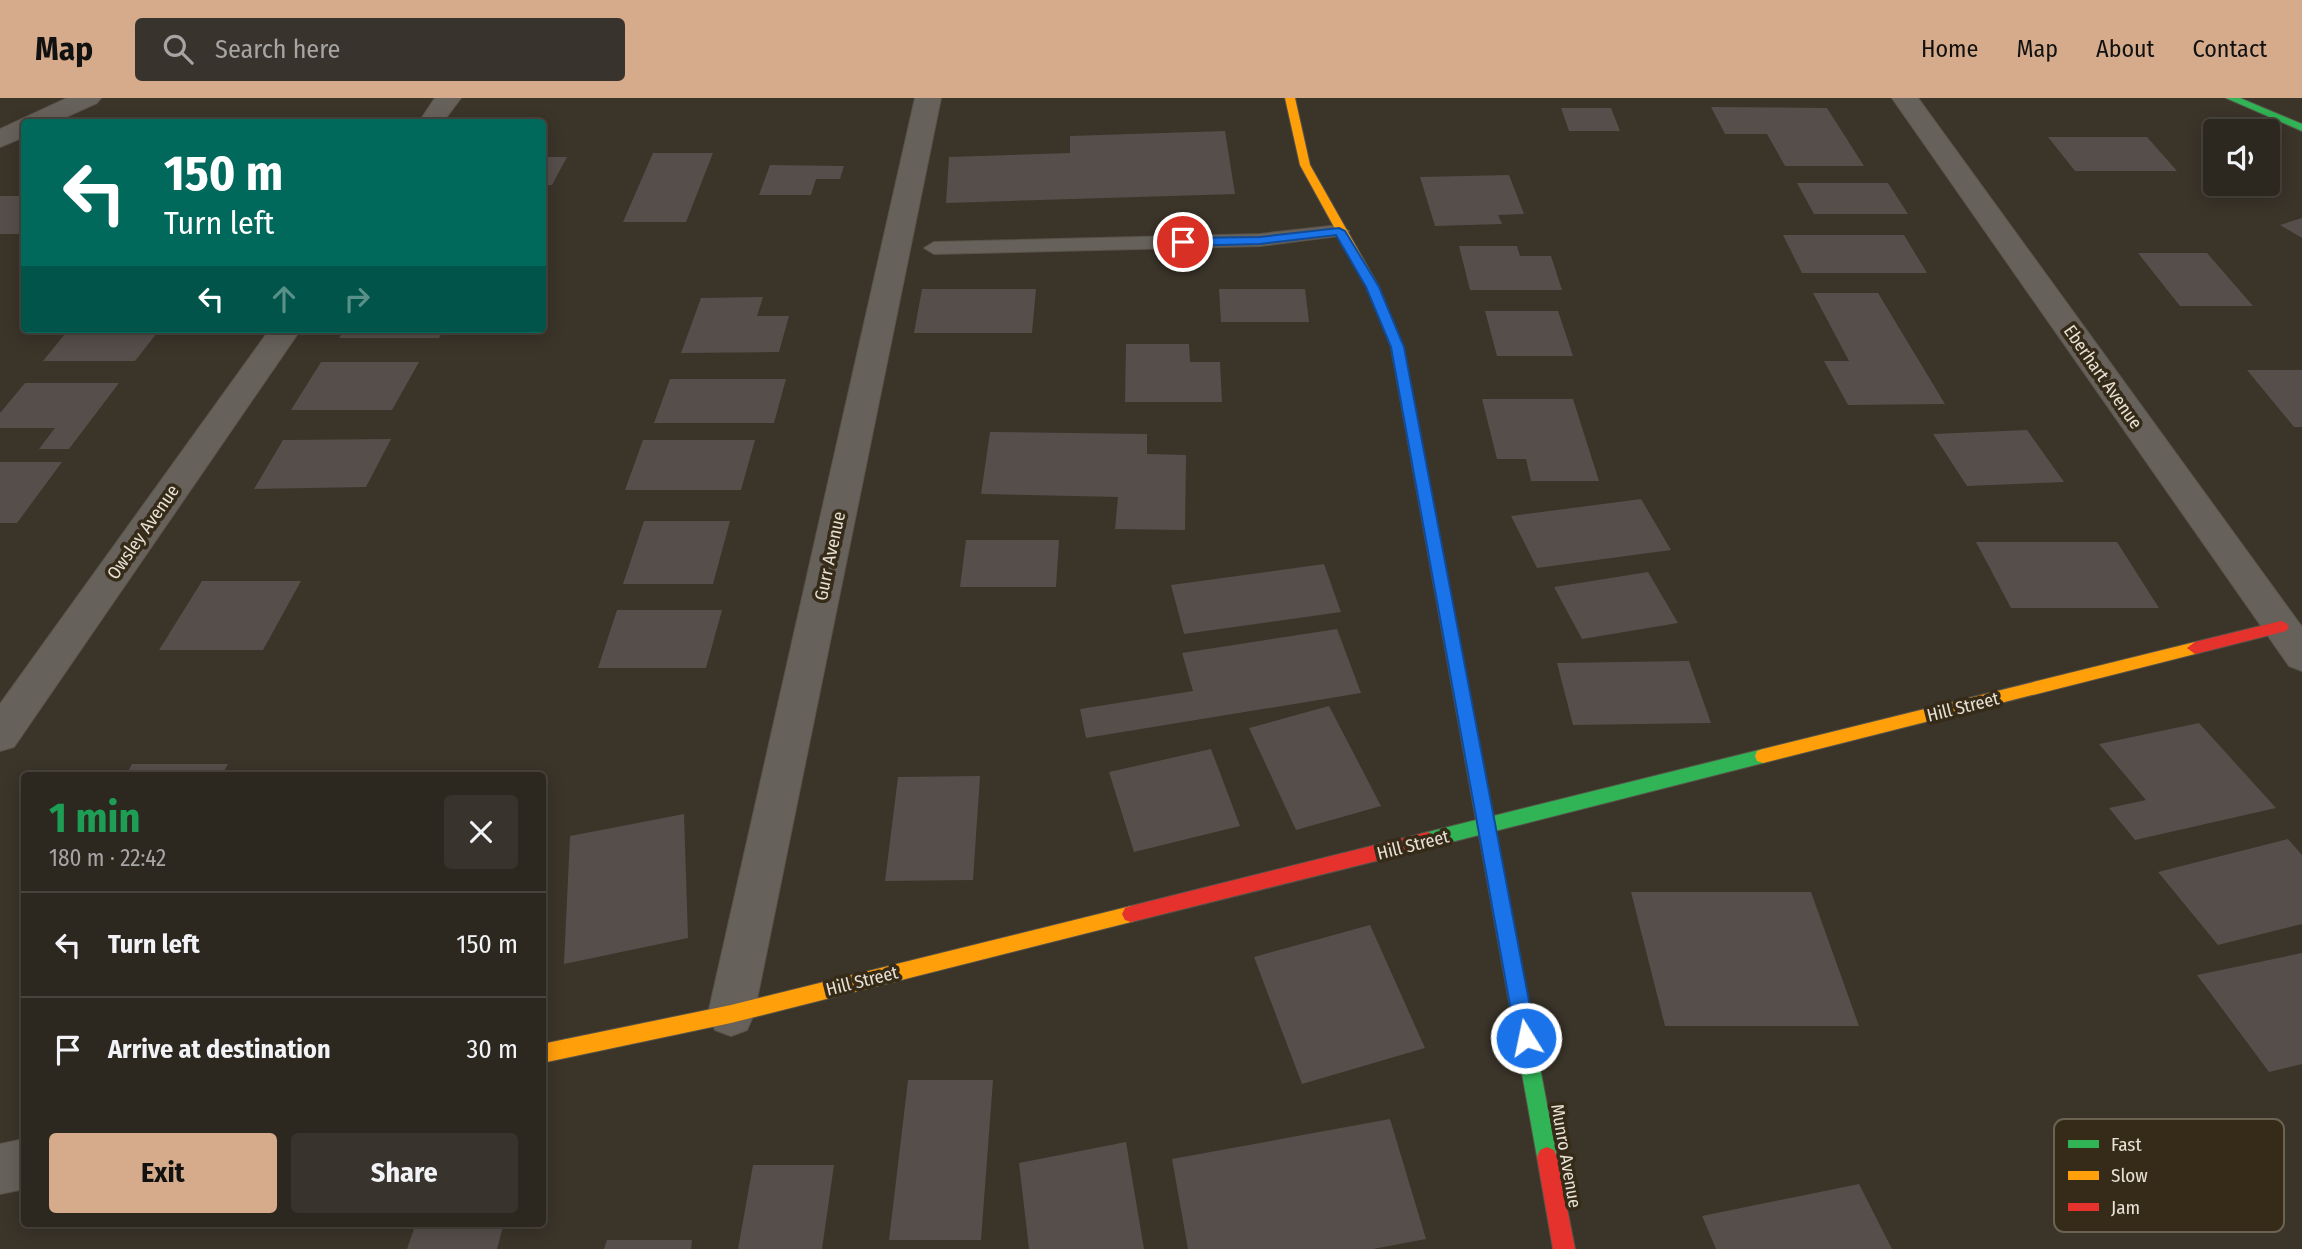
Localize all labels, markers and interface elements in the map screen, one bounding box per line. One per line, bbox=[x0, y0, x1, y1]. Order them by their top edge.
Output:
search box bbox=[135, 18, 625, 81]
text: Map bbox=[35, 29, 93, 69]
icon: search bbox=[159, 30, 197, 68]
text: Search here bbox=[215, 34, 340, 65]
text: Home bbox=[1921, 35, 1978, 63]
text: Map bbox=[2016, 35, 2058, 63]
text: About bbox=[2096, 35, 2154, 63]
text: Contact bbox=[2192, 35, 2267, 63]
map controls bbox=[2203, 119, 2280, 196]
button: sound bbox=[2203, 119, 2280, 196]
text: 150 m bbox=[164, 144, 283, 203]
icon: left bbox=[49, 147, 140, 238]
text: Turn left bbox=[164, 204, 274, 242]
pin bbox=[1153, 212, 1213, 272]
icon: arrive bbox=[1164, 223, 1202, 261]
icon: left bbox=[192, 280, 230, 318]
icon: ahead bbox=[265, 280, 303, 318]
icon: right bbox=[338, 280, 376, 318]
street label: Eberhart Avenue bbox=[2059, 321, 2147, 433]
street label: Owsley Avenue bbox=[102, 480, 184, 584]
street label: Gurr Avenue bbox=[810, 509, 850, 603]
street label: Hill Street bbox=[1925, 687, 2001, 727]
text: 1 min bbox=[49, 793, 140, 843]
button: close bbox=[444, 795, 518, 869]
street label: Hill Street bbox=[1375, 825, 1451, 865]
text: 180 m · 22:42 bbox=[49, 844, 166, 872]
icon: left bbox=[49, 926, 87, 964]
text: Turn left bbox=[108, 929, 200, 960]
text: 150 m bbox=[456, 929, 518, 960]
street label: Hill Street bbox=[824, 961, 900, 1001]
position arrow bbox=[1489, 1001, 1563, 1075]
icon: arrive bbox=[49, 1031, 87, 1069]
text: Arrive at destination bbox=[108, 1034, 331, 1065]
text: 30 m bbox=[467, 1034, 518, 1065]
street label: Munro Avenue bbox=[1546, 1102, 1586, 1210]
legend bbox=[2054, 1119, 2284, 1232]
button: Exit bbox=[49, 1133, 277, 1213]
button: Share bbox=[291, 1133, 518, 1213]
text: Fast bbox=[2111, 1133, 2142, 1156]
text: Slow bbox=[2111, 1164, 2148, 1187]
text: Jam bbox=[2111, 1196, 2140, 1219]

